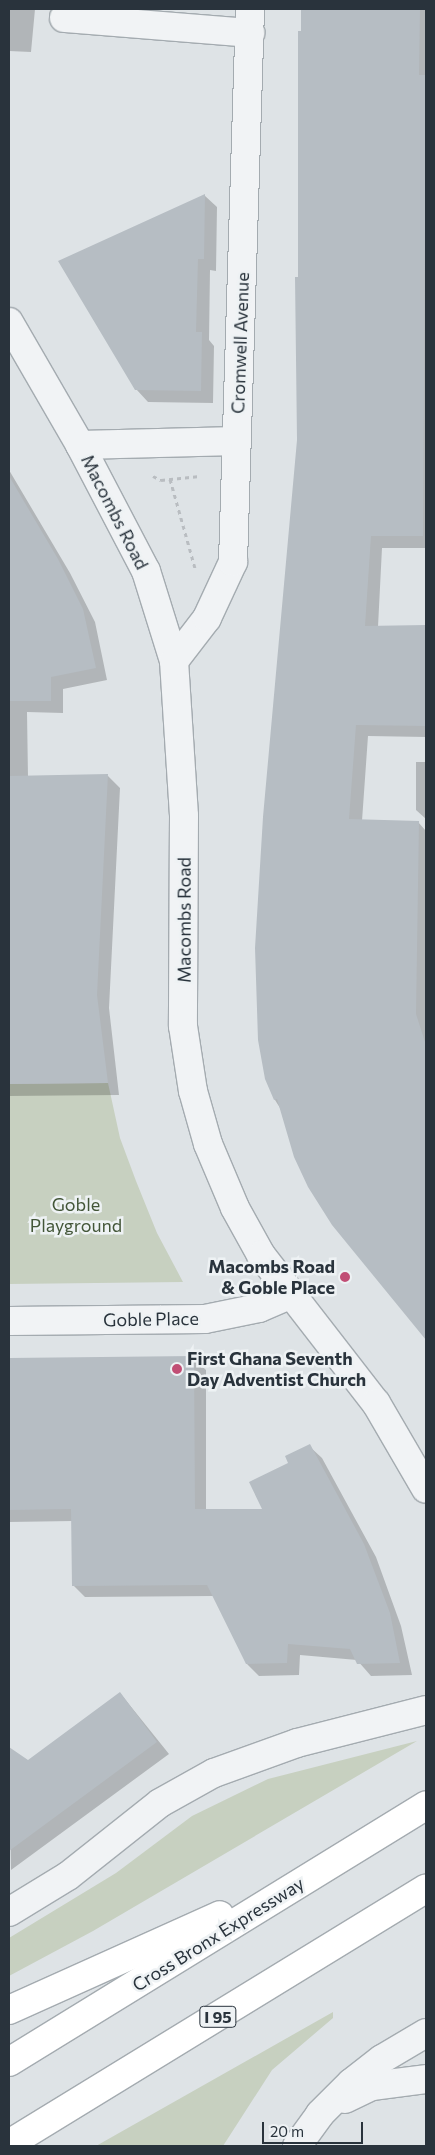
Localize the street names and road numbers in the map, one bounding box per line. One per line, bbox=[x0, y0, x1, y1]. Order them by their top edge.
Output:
street label: Cromwell Avenue bbox=[227, 272, 253, 414]
street label: Macombs Road bbox=[77, 451, 153, 573]
street label: Macombs Road bbox=[173, 857, 195, 983]
street label: Goble Place bbox=[103, 1307, 199, 1331]
street label: Cross Bronx Expressway bbox=[128, 1872, 308, 1996]
road number: I 95 bbox=[199, 2004, 237, 2030]

